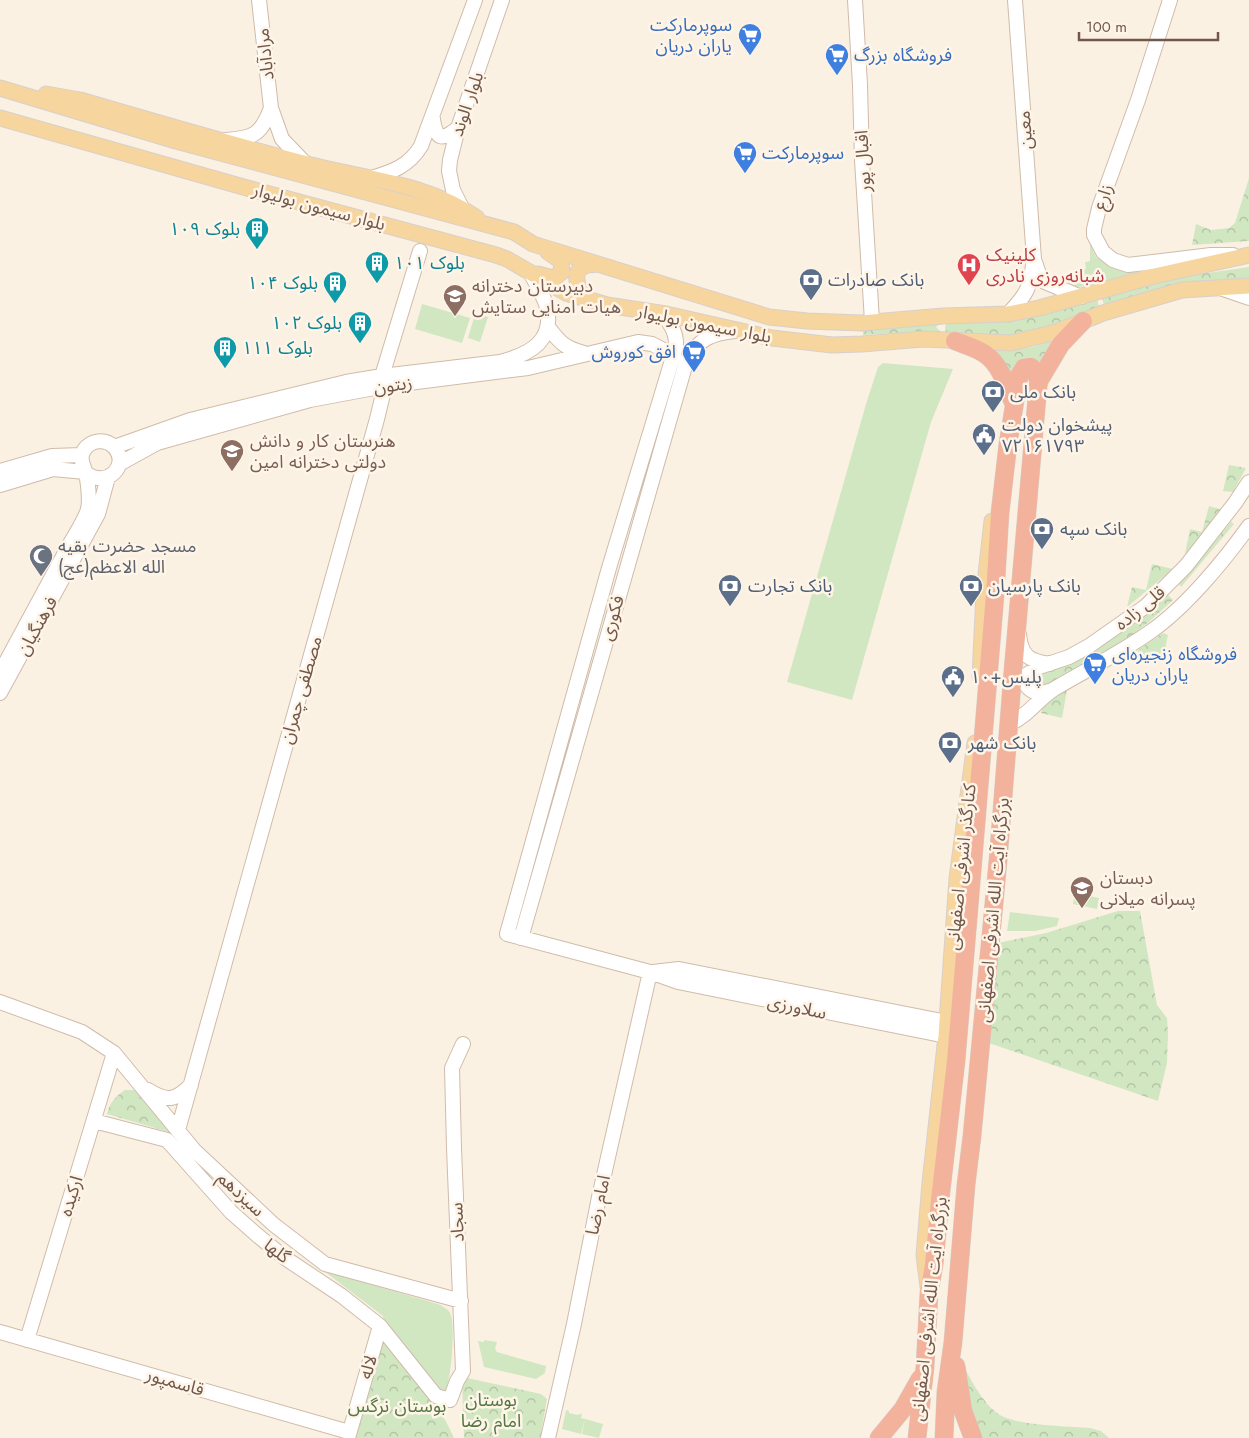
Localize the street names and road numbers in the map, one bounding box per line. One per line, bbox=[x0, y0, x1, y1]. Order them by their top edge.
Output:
street label: مرادآباد bbox=[249, 27, 281, 81]
street label: بلوار الوند bbox=[444, 68, 490, 140]
street label: معین bbox=[1011, 110, 1039, 150]
street label: اقبال پور bbox=[848, 129, 878, 194]
street label: بلوار سیمون بولیوار bbox=[249, 177, 388, 237]
street label: زارع bbox=[1086, 180, 1120, 214]
street label: بلوار سیمون بولیوار bbox=[633, 298, 774, 350]
street label: زیتون bbox=[372, 369, 414, 401]
street label: قلی زاده bbox=[1109, 580, 1171, 636]
street label: فرهنگیان bbox=[10, 592, 64, 660]
street label: فکوری bbox=[593, 592, 631, 644]
street label: مصطفی چمران bbox=[273, 633, 329, 747]
street label: کنارگذر اشرفی اصفهانی bbox=[939, 782, 983, 952]
street label: بزرگراه آیت الله اشرفی اصفهانی bbox=[970, 796, 1016, 1024]
street label: سلاورزی bbox=[765, 988, 829, 1026]
street label: سیزدهم bbox=[211, 1165, 271, 1223]
street label: ارکیده bbox=[53, 1173, 89, 1219]
street label: امام رضا bbox=[579, 1173, 618, 1238]
street label: بزرگراه آیت الله اشرفی اصفهانی bbox=[904, 1195, 954, 1423]
street label: سجاد bbox=[443, 1202, 471, 1242]
street label: گلها bbox=[258, 1232, 296, 1270]
street label: لاله bbox=[352, 1352, 384, 1382]
street label: قاسمپور bbox=[142, 1361, 207, 1403]

